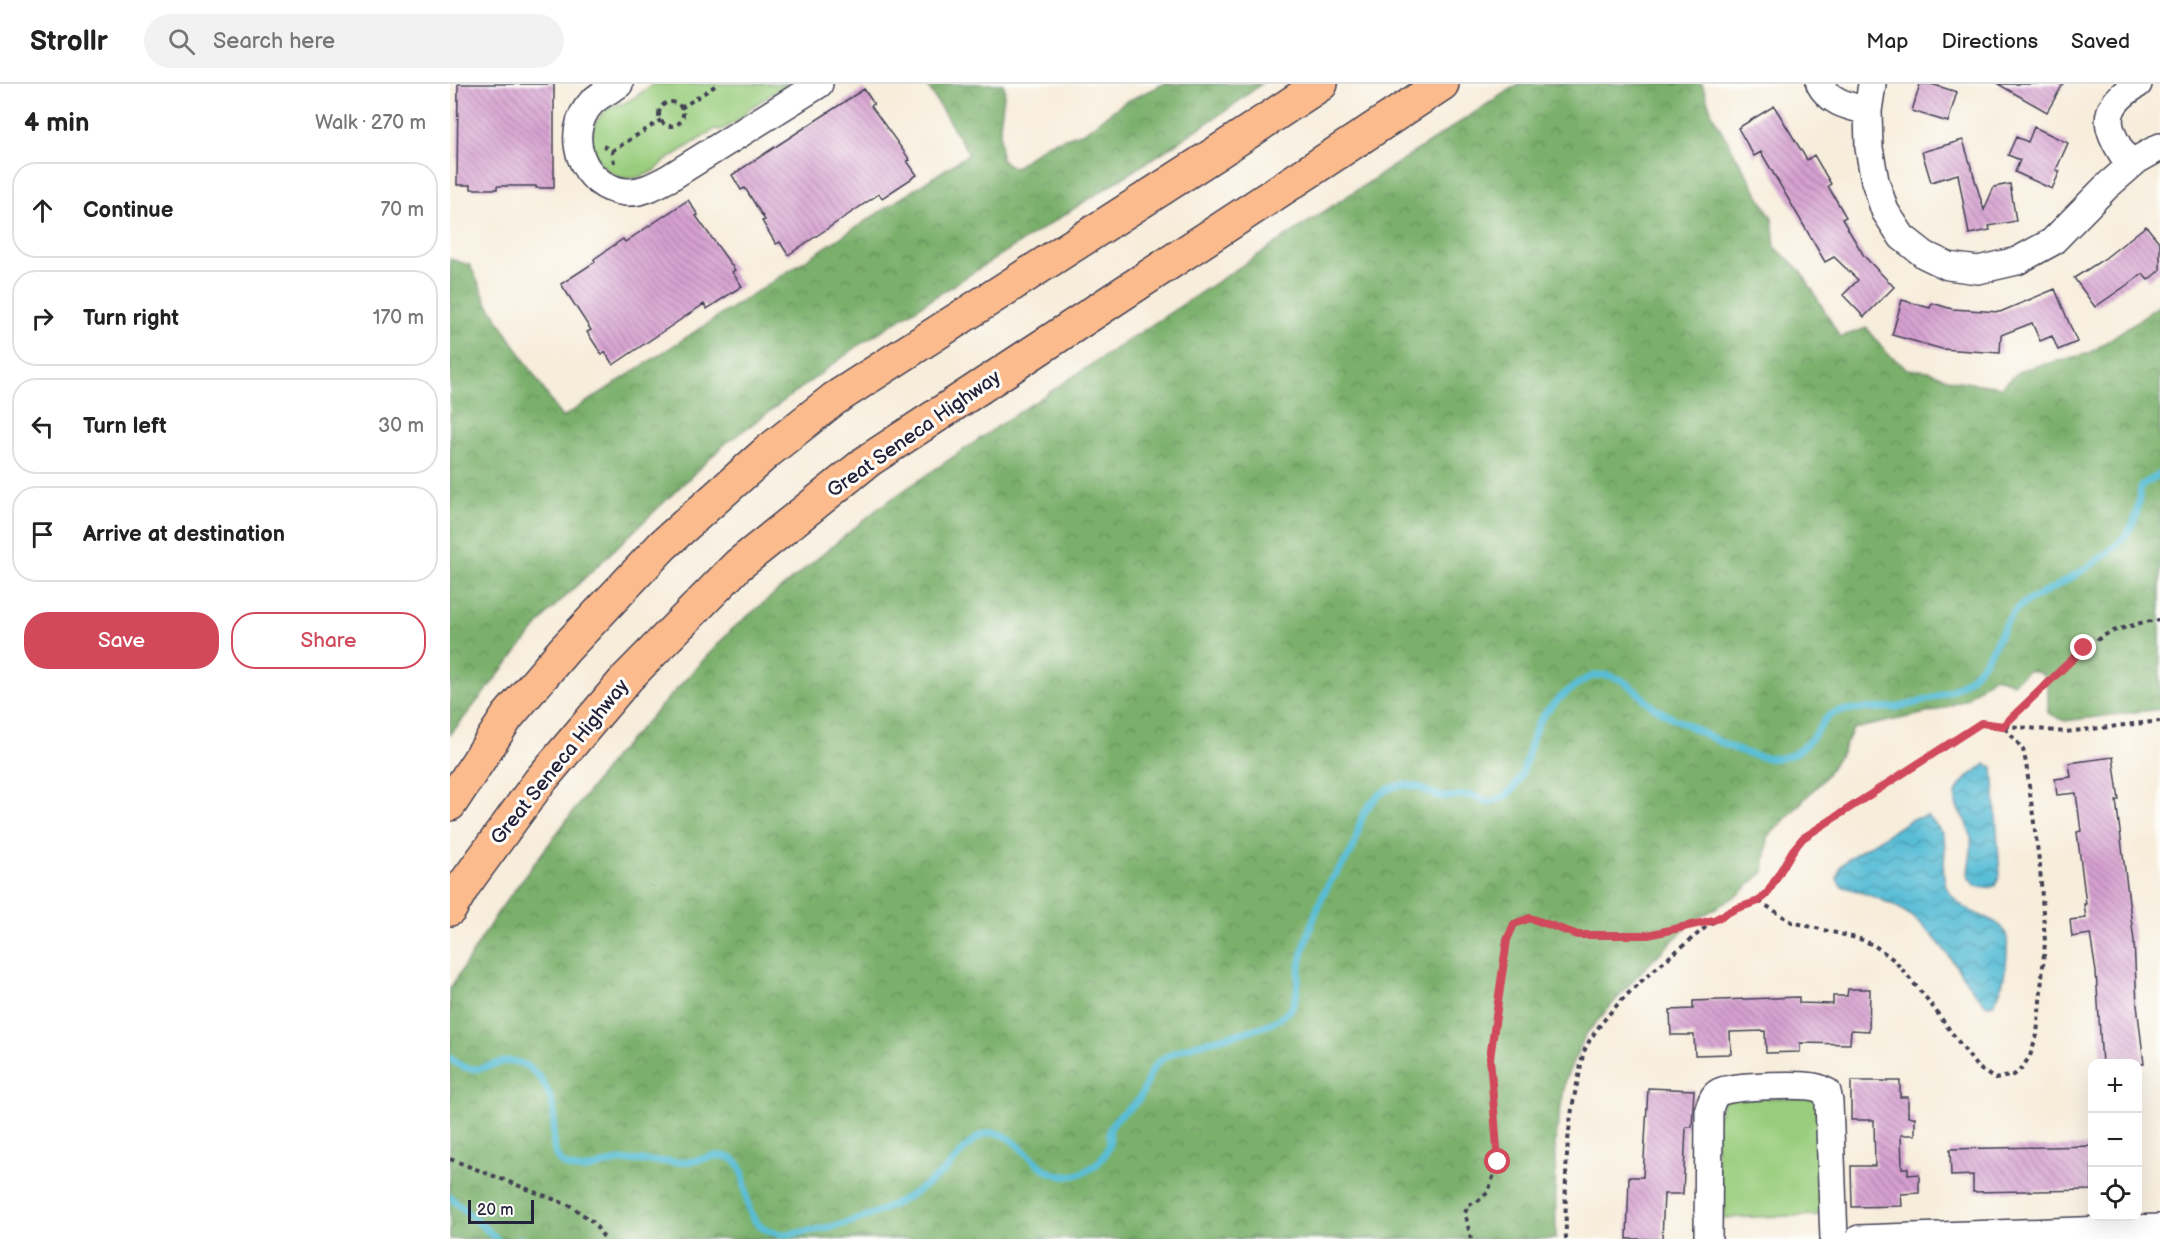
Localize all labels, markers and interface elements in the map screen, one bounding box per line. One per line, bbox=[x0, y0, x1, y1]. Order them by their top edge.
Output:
search box bbox=[144, 14, 564, 68]
text: Strollr bbox=[30, 25, 108, 58]
icon: search bbox=[165, 25, 198, 58]
text: Search here bbox=[213, 28, 335, 55]
text: Map bbox=[1866, 29, 1909, 54]
text: Directions bbox=[1942, 29, 2038, 54]
text: Saved bbox=[2071, 29, 2130, 54]
text: 4 min bbox=[24, 108, 89, 139]
text: Walk · 270 m bbox=[315, 111, 426, 135]
icon: ahead bbox=[26, 194, 59, 227]
text: Continue bbox=[83, 197, 173, 224]
text: 70 m bbox=[380, 198, 424, 222]
icon: right bbox=[26, 302, 59, 335]
text: Turn right bbox=[83, 305, 179, 332]
text: 170 m bbox=[373, 306, 424, 330]
street label: Great Seneca Highway bbox=[823, 365, 1005, 503]
icon: left bbox=[26, 410, 59, 443]
text: Turn left bbox=[83, 413, 167, 440]
text: 30 m bbox=[378, 414, 424, 438]
icon: arrive bbox=[26, 518, 59, 551]
text: Arrive at destination bbox=[83, 521, 285, 548]
button: Save bbox=[24, 612, 219, 669]
button: Share bbox=[231, 612, 426, 669]
route end bbox=[2070, 634, 2096, 660]
street label: Great Seneca Highway bbox=[486, 674, 634, 850]
map controls bbox=[2088, 1059, 2142, 1221]
button: + bbox=[2088, 1059, 2142, 1113]
button: − bbox=[2088, 1113, 2142, 1167]
route start bbox=[1484, 1148, 1510, 1174]
button: locate bbox=[2088, 1167, 2142, 1221]
scale bar bbox=[468, 1197, 534, 1224]
text: 20 m bbox=[477, 1201, 513, 1220]

